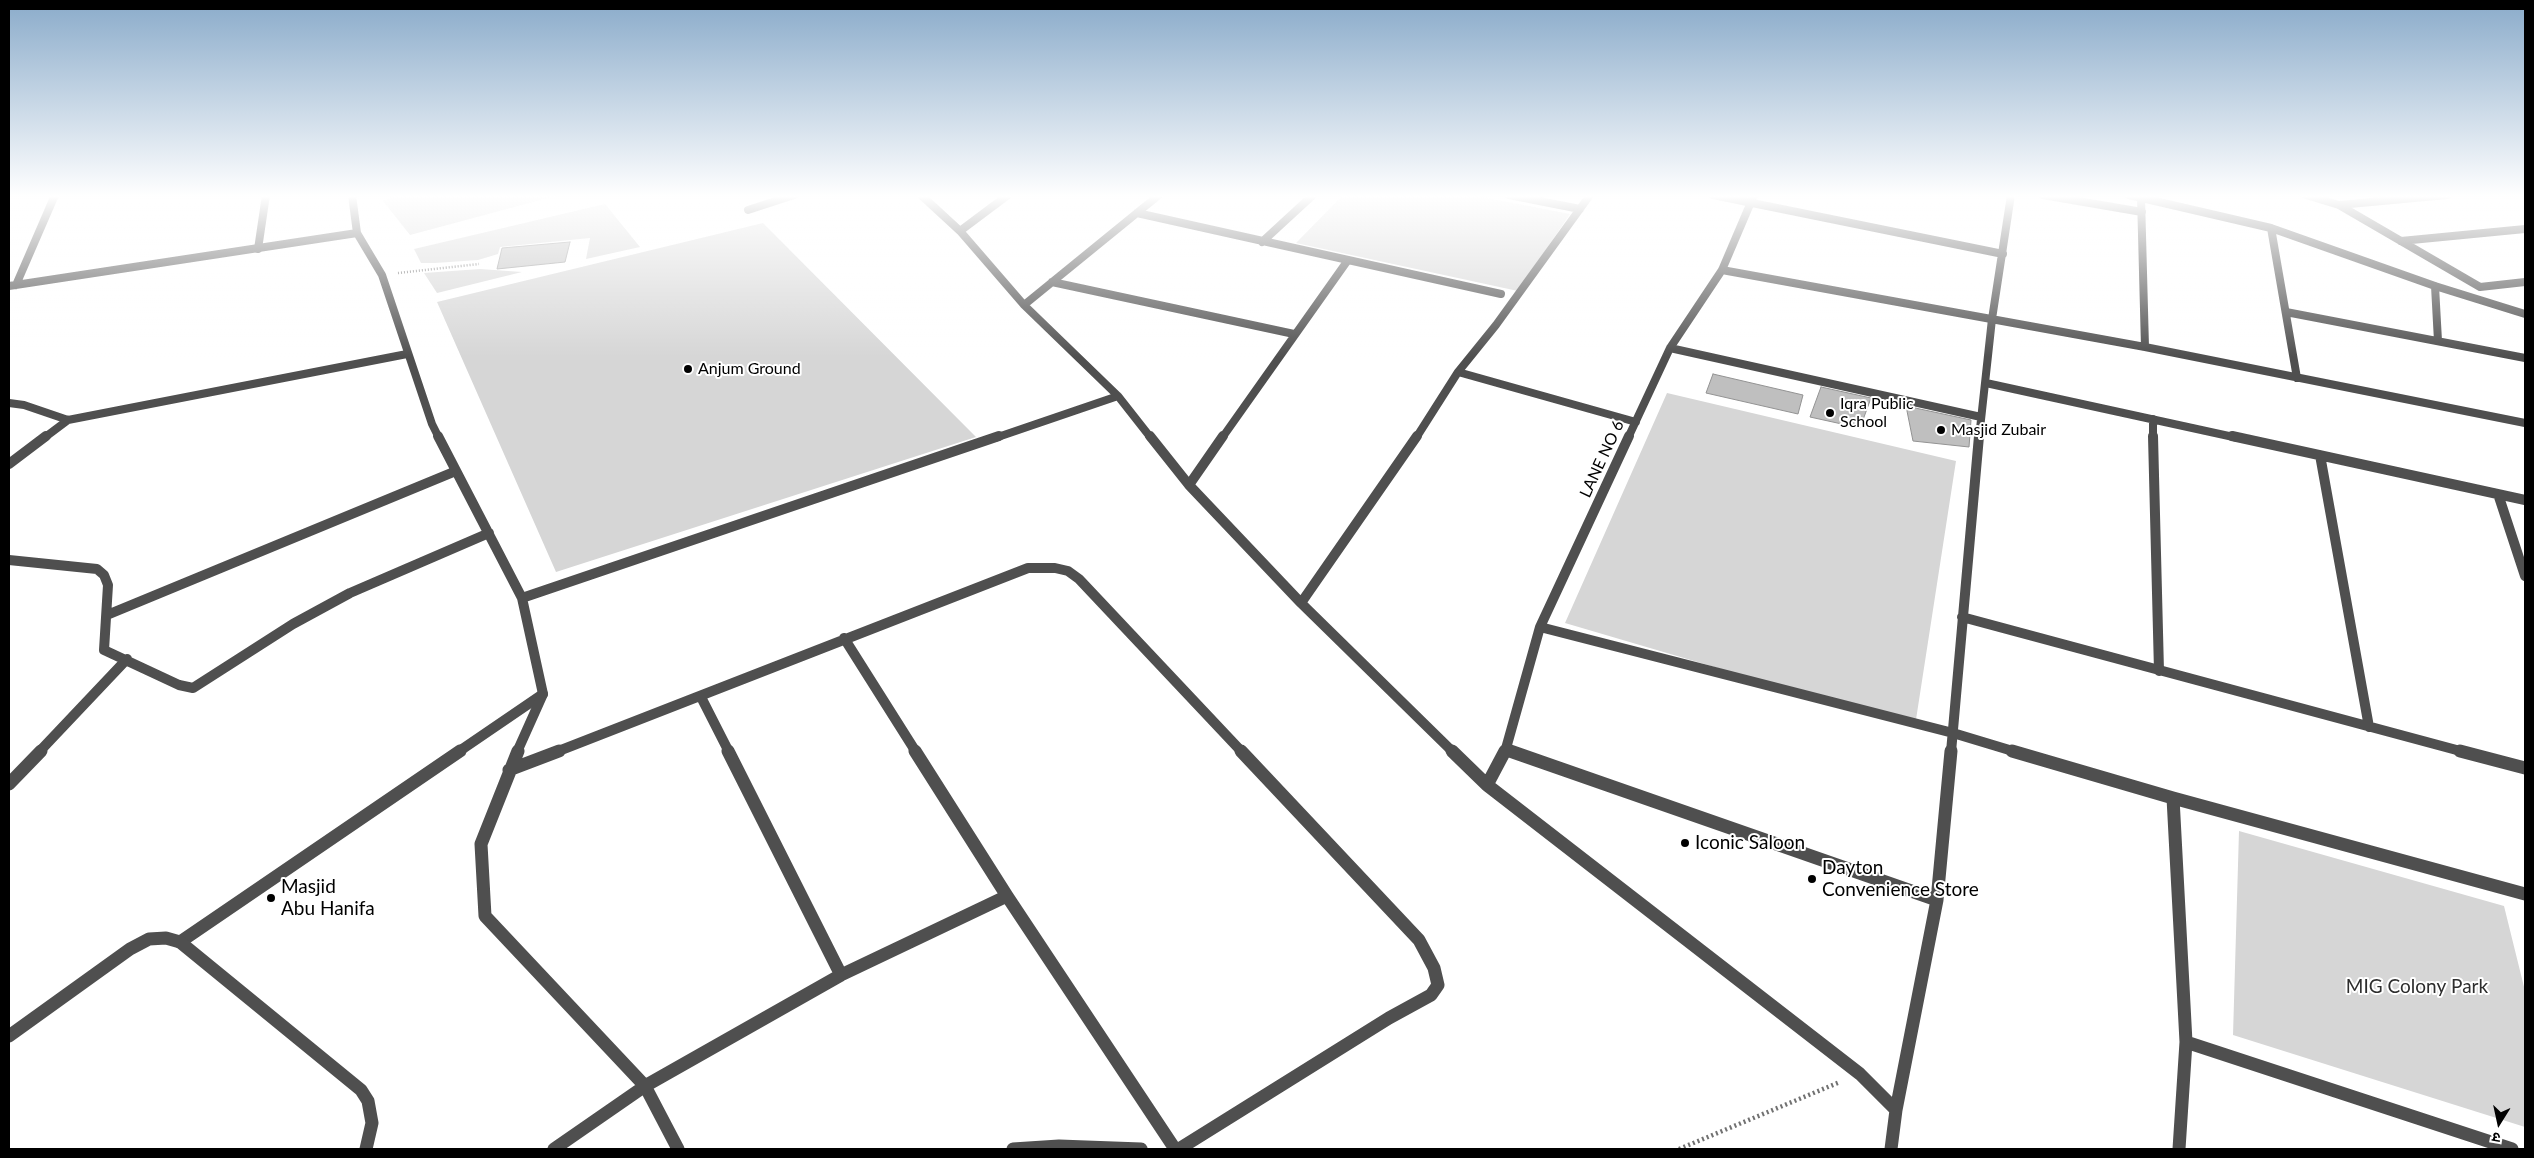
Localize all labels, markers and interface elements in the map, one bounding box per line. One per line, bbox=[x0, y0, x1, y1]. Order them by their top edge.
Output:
place label: Anjum Ground bbox=[698, 359, 801, 379]
marker: Anjum Ground bbox=[682, 363, 694, 375]
place label: Iqra Public School bbox=[1840, 394, 1914, 432]
marker: Iqra Public School bbox=[1824, 407, 1836, 419]
street label: LANE NO 6 bbox=[1576, 417, 1628, 501]
place label: Masjid Zubair bbox=[1951, 420, 2046, 440]
marker: Masjid Zubair bbox=[1935, 424, 1947, 436]
place label: Iconic Saloon bbox=[1695, 832, 1805, 854]
marker: Iconic Saloon bbox=[1679, 837, 1691, 849]
place label: Dayton Convenience Store bbox=[1822, 857, 1979, 901]
marker: Dayton Convenience Store bbox=[1806, 873, 1818, 885]
place label: Masjid Abu Hanifa bbox=[281, 876, 375, 920]
marker: Masjid Abu Hanifa bbox=[265, 892, 277, 904]
park label: MIG Colony Park bbox=[2346, 976, 2488, 998]
north arrow bbox=[2474, 1098, 2524, 1148]
text: उ bbox=[2491, 1129, 2502, 1147]

